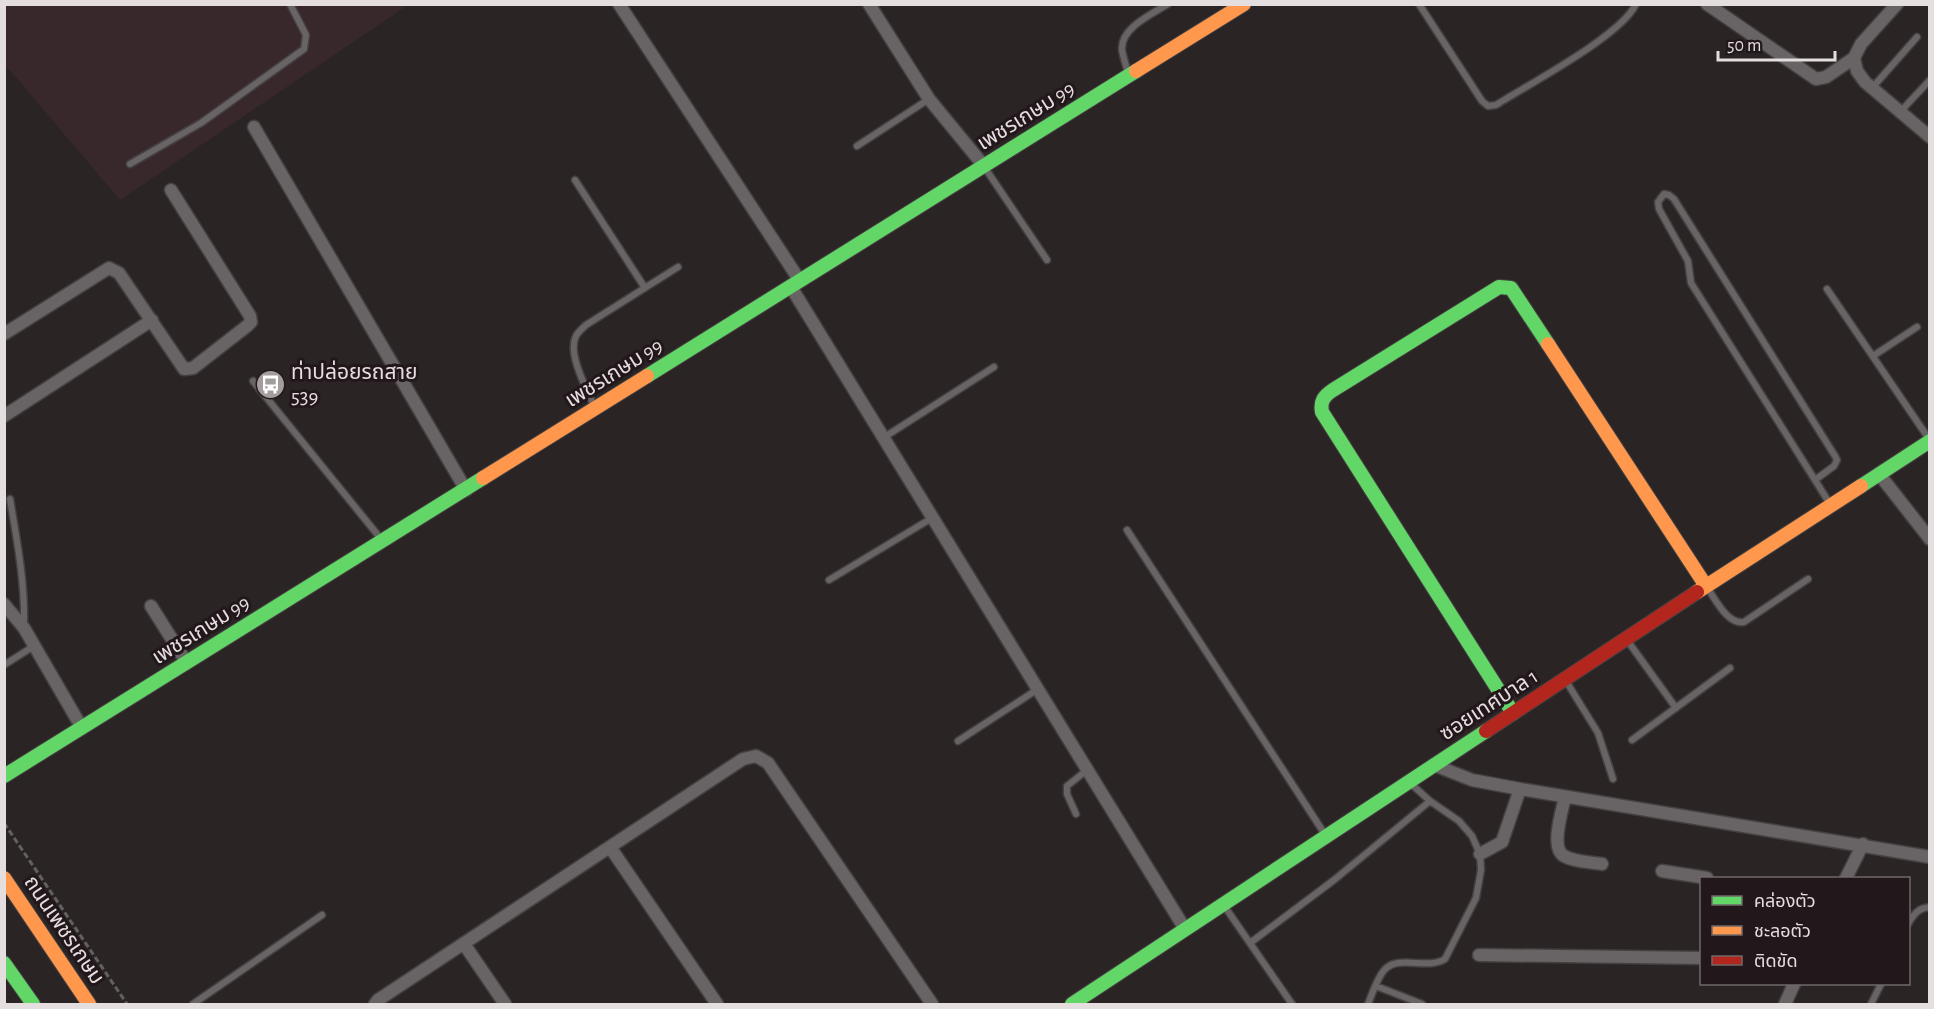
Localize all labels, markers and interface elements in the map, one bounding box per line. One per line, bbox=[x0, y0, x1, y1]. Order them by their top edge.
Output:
scale bar bbox=[1718, 24, 1835, 62]
text: 50 m bbox=[1727, 37, 1761, 55]
street label: เพชรเกษม 99 bbox=[974, 78, 1078, 154]
street label: เพชรเกษม 99 bbox=[562, 335, 666, 411]
place label: ท่าปล่อยรถสาย 539 bbox=[291, 360, 417, 407]
bus stop icon: ท่าปล่อยรถสาย 539 bbox=[254, 368, 286, 400]
street label: เพชรเกษม 99 bbox=[149, 592, 253, 668]
street label: ซอยเทศบาล 1 bbox=[1436, 666, 1542, 744]
street label: ถนนเพชรเกษม bbox=[20, 872, 108, 988]
legend bbox=[1700, 877, 1910, 985]
text: คล่องตัว bbox=[1754, 892, 1816, 911]
text: ชะลอตัว bbox=[1754, 922, 1811, 941]
text: ติดขัด bbox=[1754, 952, 1797, 971]

